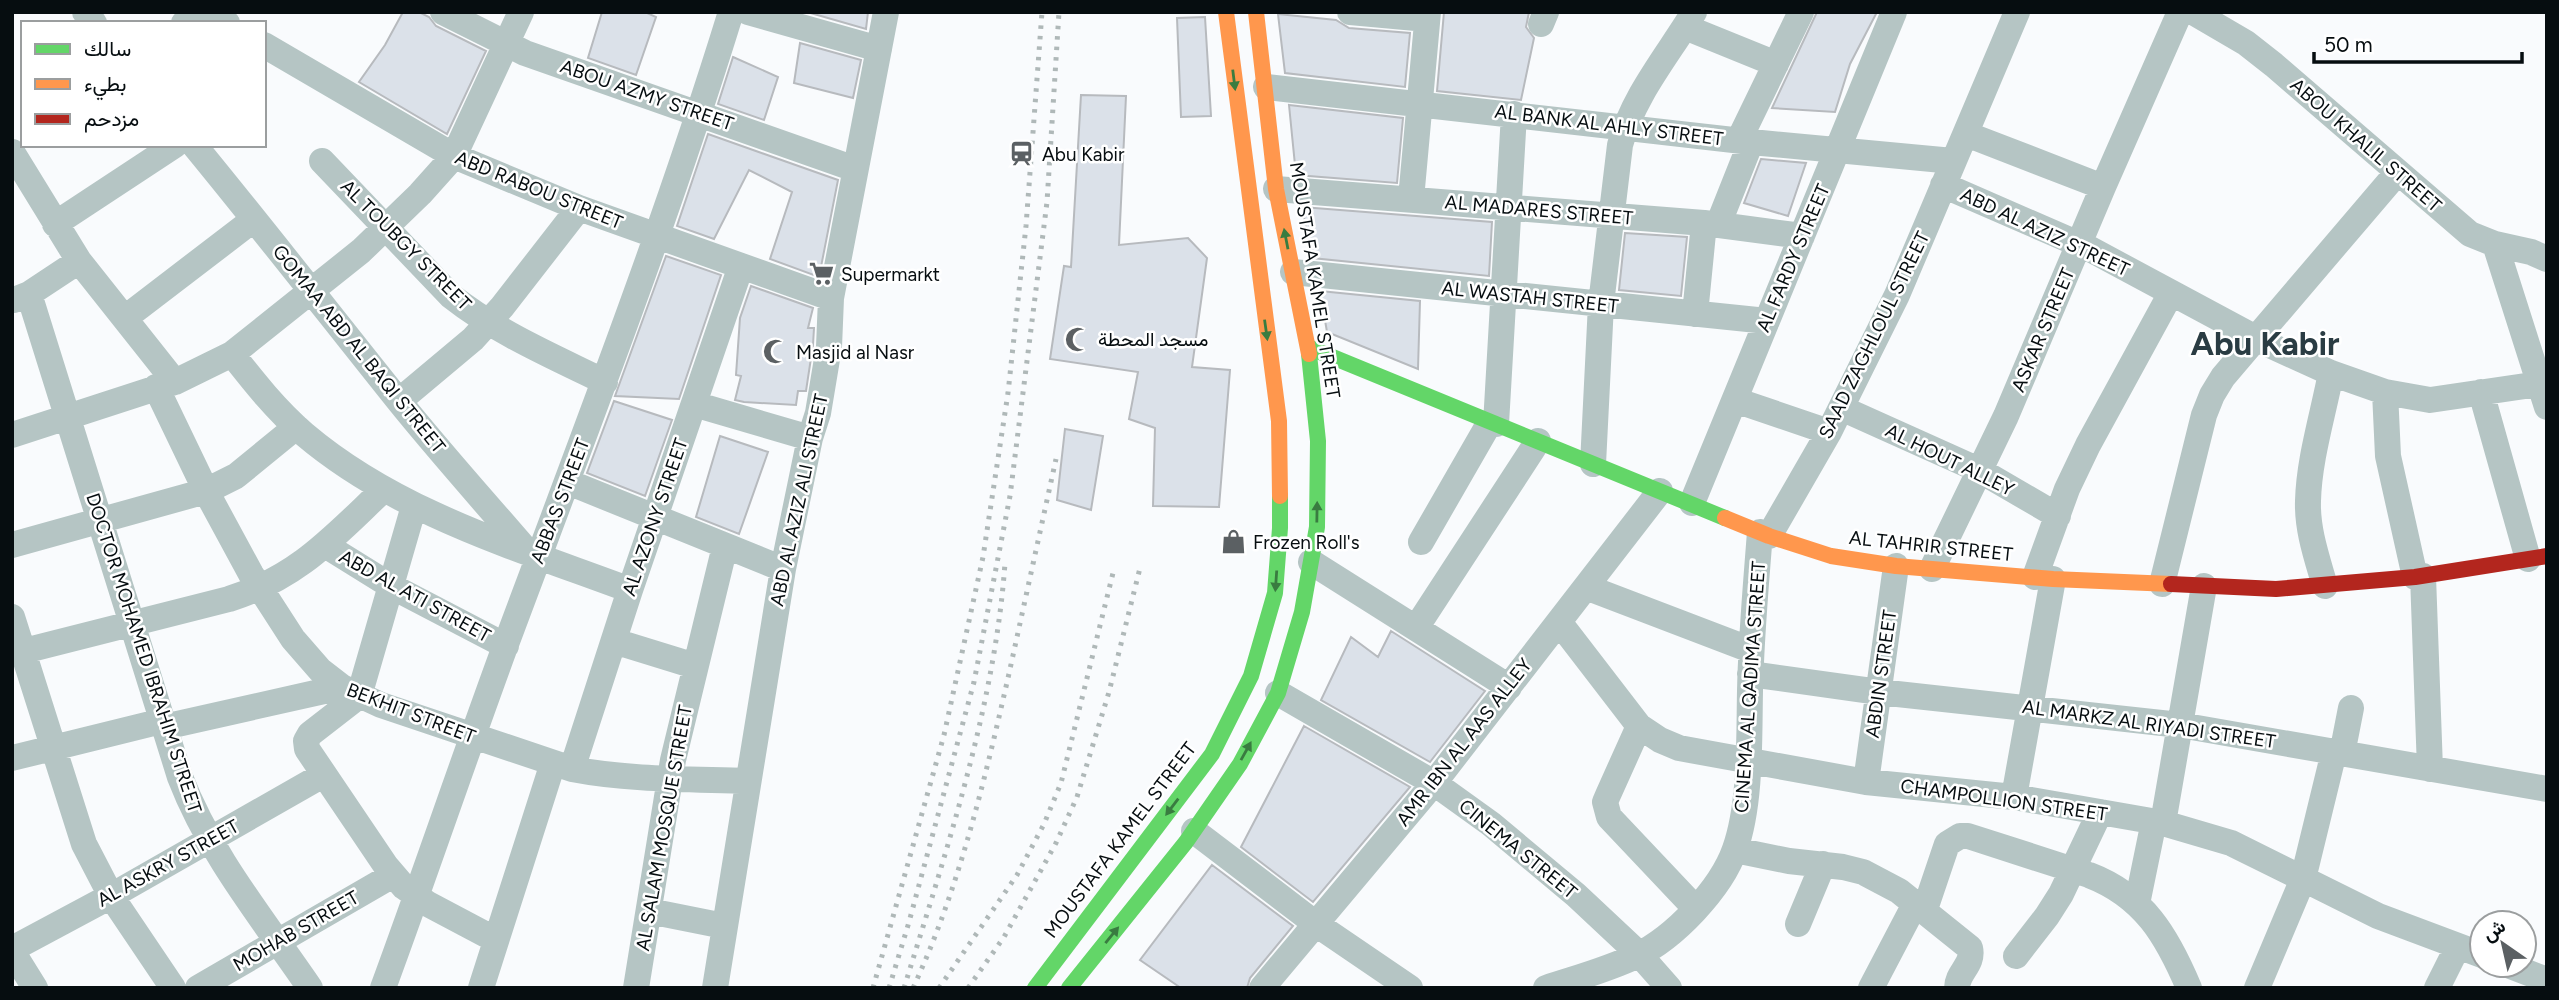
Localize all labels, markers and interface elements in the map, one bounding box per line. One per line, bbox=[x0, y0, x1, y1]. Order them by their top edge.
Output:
legend bbox=[21, 21, 266, 147]
scale bar bbox=[2314, 21, 2522, 65]
text: 50 m bbox=[2324, 32, 2373, 57]
text: سالك bbox=[84, 36, 131, 61]
street label: ABOU AZMY STREET bbox=[557, 55, 737, 136]
one-way arrow bbox=[1229, 69, 1240, 91]
text: بطيء bbox=[84, 71, 127, 101]
street label: ABOU KHALIL STREET bbox=[2286, 73, 2447, 217]
street label: AL BANK AL AHLY STREET bbox=[1493, 100, 1725, 151]
text: مزدحم bbox=[84, 106, 139, 133]
station icon: Abu Kabir bbox=[1008, 140, 1036, 168]
place label: Abu Kabir bbox=[1042, 143, 1125, 166]
street label: ABD RABOU STREET bbox=[452, 146, 627, 234]
street label: MOUSTAFA KAMEL STREET bbox=[1285, 160, 1345, 400]
street label: AL TOUBGY STREET bbox=[336, 175, 476, 315]
street label: AL FARDY STREET bbox=[1751, 180, 1835, 335]
street label: ABD AL AZIZ STREET bbox=[1957, 183, 2134, 281]
street label: AL MADARES STREET bbox=[1444, 190, 1635, 230]
street label: SAAD ZAGHLOUL STREET bbox=[1814, 227, 1934, 442]
one-way arrow bbox=[1280, 228, 1291, 250]
street label: GOMAA ABD AL BAQI STREET bbox=[268, 240, 451, 458]
supermarket icon: Supermarkt bbox=[807, 260, 835, 288]
place label: Supermarkt bbox=[841, 263, 940, 286]
street label: ASKAR STREET bbox=[2007, 264, 2080, 396]
street label: AL WASTAH STREET bbox=[1440, 276, 1620, 318]
one-way arrow bbox=[1261, 319, 1272, 341]
district label: Abu Kabir bbox=[2190, 324, 2340, 363]
mosque icon: مسجد المحطة bbox=[1064, 325, 1092, 353]
place label: مسجد المحطة bbox=[1098, 328, 1208, 351]
mosque icon: Masjid al Nasr bbox=[762, 338, 790, 366]
place label: Masjid al Nasr bbox=[796, 341, 915, 364]
street label: ABD AL AZIZ ALI STREET bbox=[765, 391, 833, 608]
street label: AL HOUT ALLEY bbox=[1882, 419, 2019, 501]
street label: ABBAS STREET bbox=[526, 435, 595, 567]
street label: AL AZONY STREET bbox=[617, 435, 693, 599]
street label: DOCTOR MOHAMED IBRAHIM STREET bbox=[81, 490, 207, 816]
one-way arrow bbox=[1311, 501, 1323, 523]
street label: AL TAHRIR STREET bbox=[1848, 526, 2014, 566]
shop icon: Frozen Roll's bbox=[1219, 528, 1247, 556]
place label: Frozen Roll's bbox=[1253, 531, 1360, 554]
street label: ABD AL ATI STREET bbox=[335, 545, 495, 647]
street label: CINEMA AL QADIMA STREET bbox=[1730, 560, 1770, 814]
one-way arrow bbox=[1270, 570, 1281, 592]
street label: ABDIN STREET bbox=[1861, 608, 1901, 740]
street label: AMR IBN AL AAS ALLEY bbox=[1391, 653, 1537, 830]
street label: BEKHIT STREET bbox=[343, 678, 479, 748]
street label: AL MARKZ AL RIYADI STREET bbox=[2021, 695, 2278, 753]
street label: AL SALAM MOSQUE STREET bbox=[631, 703, 697, 953]
street label: MOUSTAFA KAMEL STREET bbox=[1039, 737, 1201, 942]
one-way arrow bbox=[1240, 741, 1252, 761]
street label: CHAMPOLLION STREET bbox=[1899, 774, 2109, 826]
street label: CINEMA STREET bbox=[1454, 794, 1582, 904]
one-way arrow bbox=[1166, 798, 1180, 816]
street label: AL ASKRY STREET bbox=[93, 814, 243, 912]
street label: MOHAB STREET bbox=[229, 885, 363, 976]
north arrow bbox=[2468, 909, 2538, 979]
text: ش bbox=[2478, 914, 2510, 946]
one-way arrow bbox=[1104, 926, 1119, 943]

